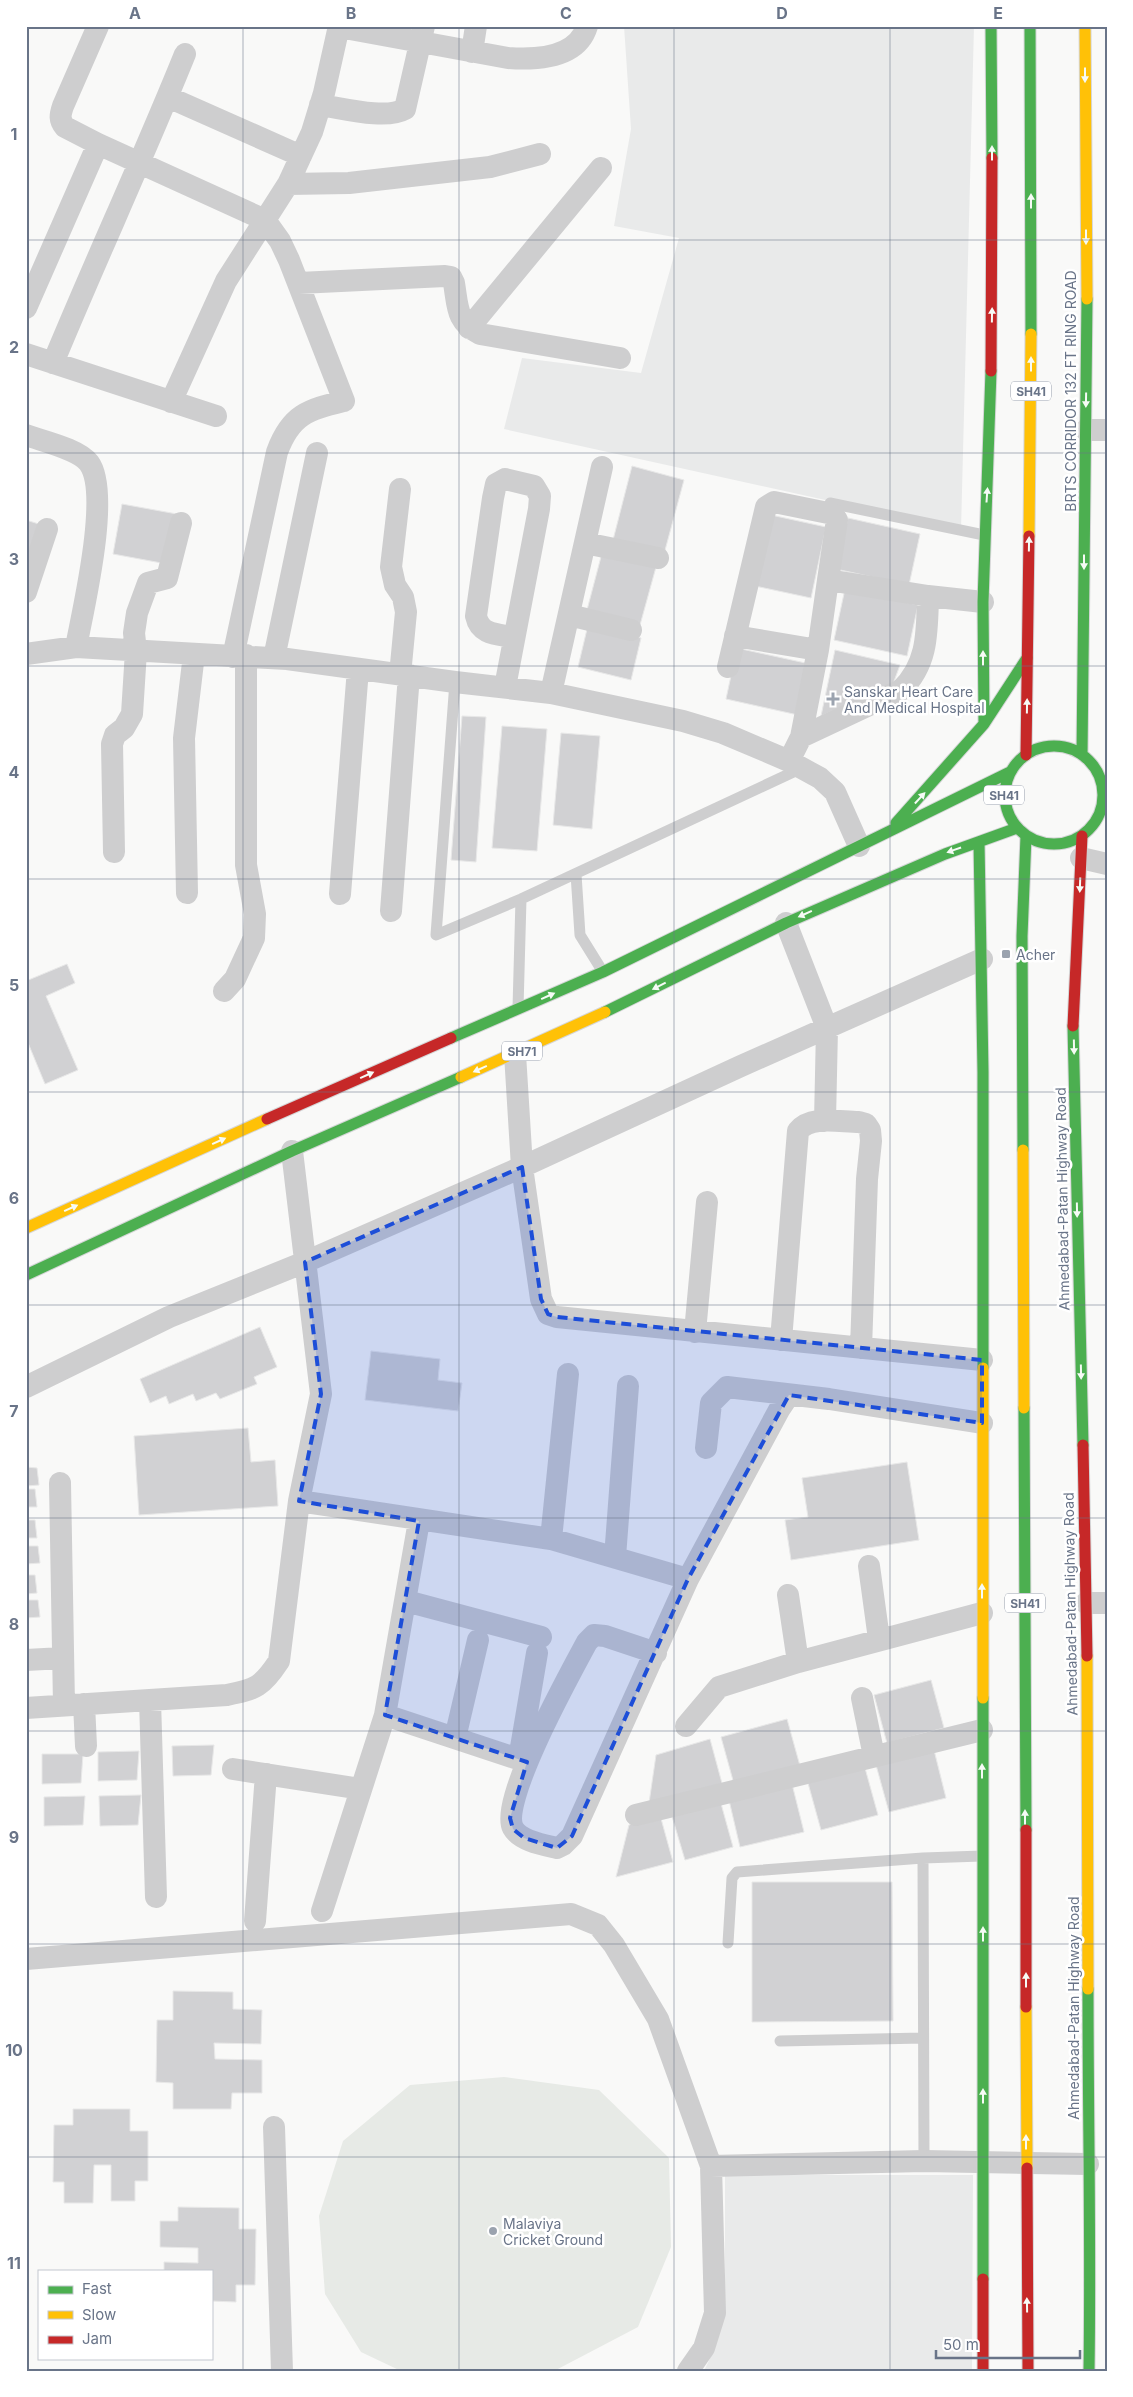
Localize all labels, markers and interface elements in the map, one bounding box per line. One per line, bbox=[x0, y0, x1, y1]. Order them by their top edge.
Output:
text: A bbox=[129, 3, 141, 23]
text: B bbox=[346, 3, 356, 23]
text: C bbox=[560, 3, 572, 23]
text: D bbox=[776, 3, 788, 23]
text: E bbox=[993, 3, 1003, 23]
one-way arrow bbox=[1082, 67, 1090, 83]
text: 1 bbox=[11, 124, 17, 144]
one-way arrow bbox=[988, 145, 996, 161]
one-way arrow bbox=[1027, 193, 1035, 209]
one-way arrow bbox=[1082, 230, 1090, 246]
street label: BRTS CORRIDOR 132 FT RING ROAD bbox=[1062, 270, 1079, 512]
one-way arrow bbox=[988, 307, 996, 323]
text: 2 bbox=[9, 337, 19, 357]
one-way arrow bbox=[1027, 355, 1035, 371]
road number: SH41 bbox=[1011, 382, 1051, 401]
one-way arrow bbox=[1082, 392, 1090, 408]
one-way arrow bbox=[984, 487, 992, 503]
one-way arrow bbox=[1025, 535, 1033, 551]
text: 3 bbox=[9, 549, 19, 569]
one-way arrow bbox=[1080, 555, 1088, 571]
one-way arrow bbox=[979, 649, 987, 665]
place label: Sanskar Heart Care And Medical Hospital bbox=[844, 683, 985, 716]
marker: Sanskar Heart Care And Medical Hospital bbox=[826, 692, 840, 706]
one-way arrow bbox=[1023, 698, 1031, 714]
text: 4 bbox=[9, 762, 20, 782]
road number: SH41 bbox=[984, 786, 1024, 804]
one-way arrow bbox=[914, 792, 926, 804]
one-way arrow bbox=[947, 847, 962, 854]
one-way arrow bbox=[1076, 877, 1084, 893]
one-way arrow bbox=[798, 911, 812, 919]
place label: Acher bbox=[1016, 946, 1055, 963]
marker: Acher bbox=[1000, 948, 1012, 960]
text: 5 bbox=[9, 975, 19, 995]
one-way arrow bbox=[652, 982, 666, 990]
one-way arrow bbox=[541, 991, 555, 999]
one-way arrow bbox=[1070, 1039, 1078, 1055]
road number: SH71 bbox=[502, 1042, 542, 1060]
one-way arrow bbox=[473, 1066, 487, 1074]
one-way arrow bbox=[360, 1070, 374, 1078]
street label: Ahmedabad-Patan Highway Road bbox=[1052, 1087, 1072, 1311]
one-way arrow bbox=[212, 1137, 226, 1145]
text: 6 bbox=[9, 1188, 19, 1208]
one-way arrow bbox=[1073, 1202, 1081, 1218]
one-way arrow bbox=[64, 1204, 78, 1212]
one-way arrow bbox=[1077, 1364, 1085, 1380]
text: 7 bbox=[9, 1401, 19, 1421]
street label: Ahmedabad-Patan Highway Road bbox=[1060, 1492, 1080, 1716]
one-way arrow bbox=[978, 1583, 986, 1599]
road number: SH41 bbox=[1005, 1594, 1045, 1612]
text: 8 bbox=[9, 1614, 19, 1634]
one-way arrow bbox=[978, 1763, 986, 1779]
one-way arrow bbox=[1021, 1809, 1029, 1825]
text: 9 bbox=[9, 1827, 19, 1847]
street label: Ahmedabad-Patan Highway Road bbox=[1065, 1896, 1082, 2120]
one-way arrow bbox=[979, 1926, 987, 1942]
one-way arrow bbox=[1022, 1971, 1030, 1987]
text: 10 bbox=[5, 2040, 23, 2060]
one-way arrow bbox=[979, 2088, 987, 2104]
one-way arrow bbox=[1022, 2134, 1030, 2150]
place label: Malaviya Cricket Ground bbox=[503, 2215, 603, 2248]
marker: Malaviya Cricket Ground bbox=[487, 2225, 499, 2237]
text: 11 bbox=[7, 2253, 21, 2273]
legend bbox=[38, 2270, 212, 2360]
text: Fast bbox=[82, 2279, 112, 2298]
one-way arrow bbox=[1023, 2296, 1031, 2312]
text: Slow bbox=[82, 2305, 116, 2324]
scale bar bbox=[936, 2327, 1079, 2359]
text: Jam bbox=[82, 2329, 112, 2348]
text: 50 m bbox=[943, 2335, 979, 2354]

